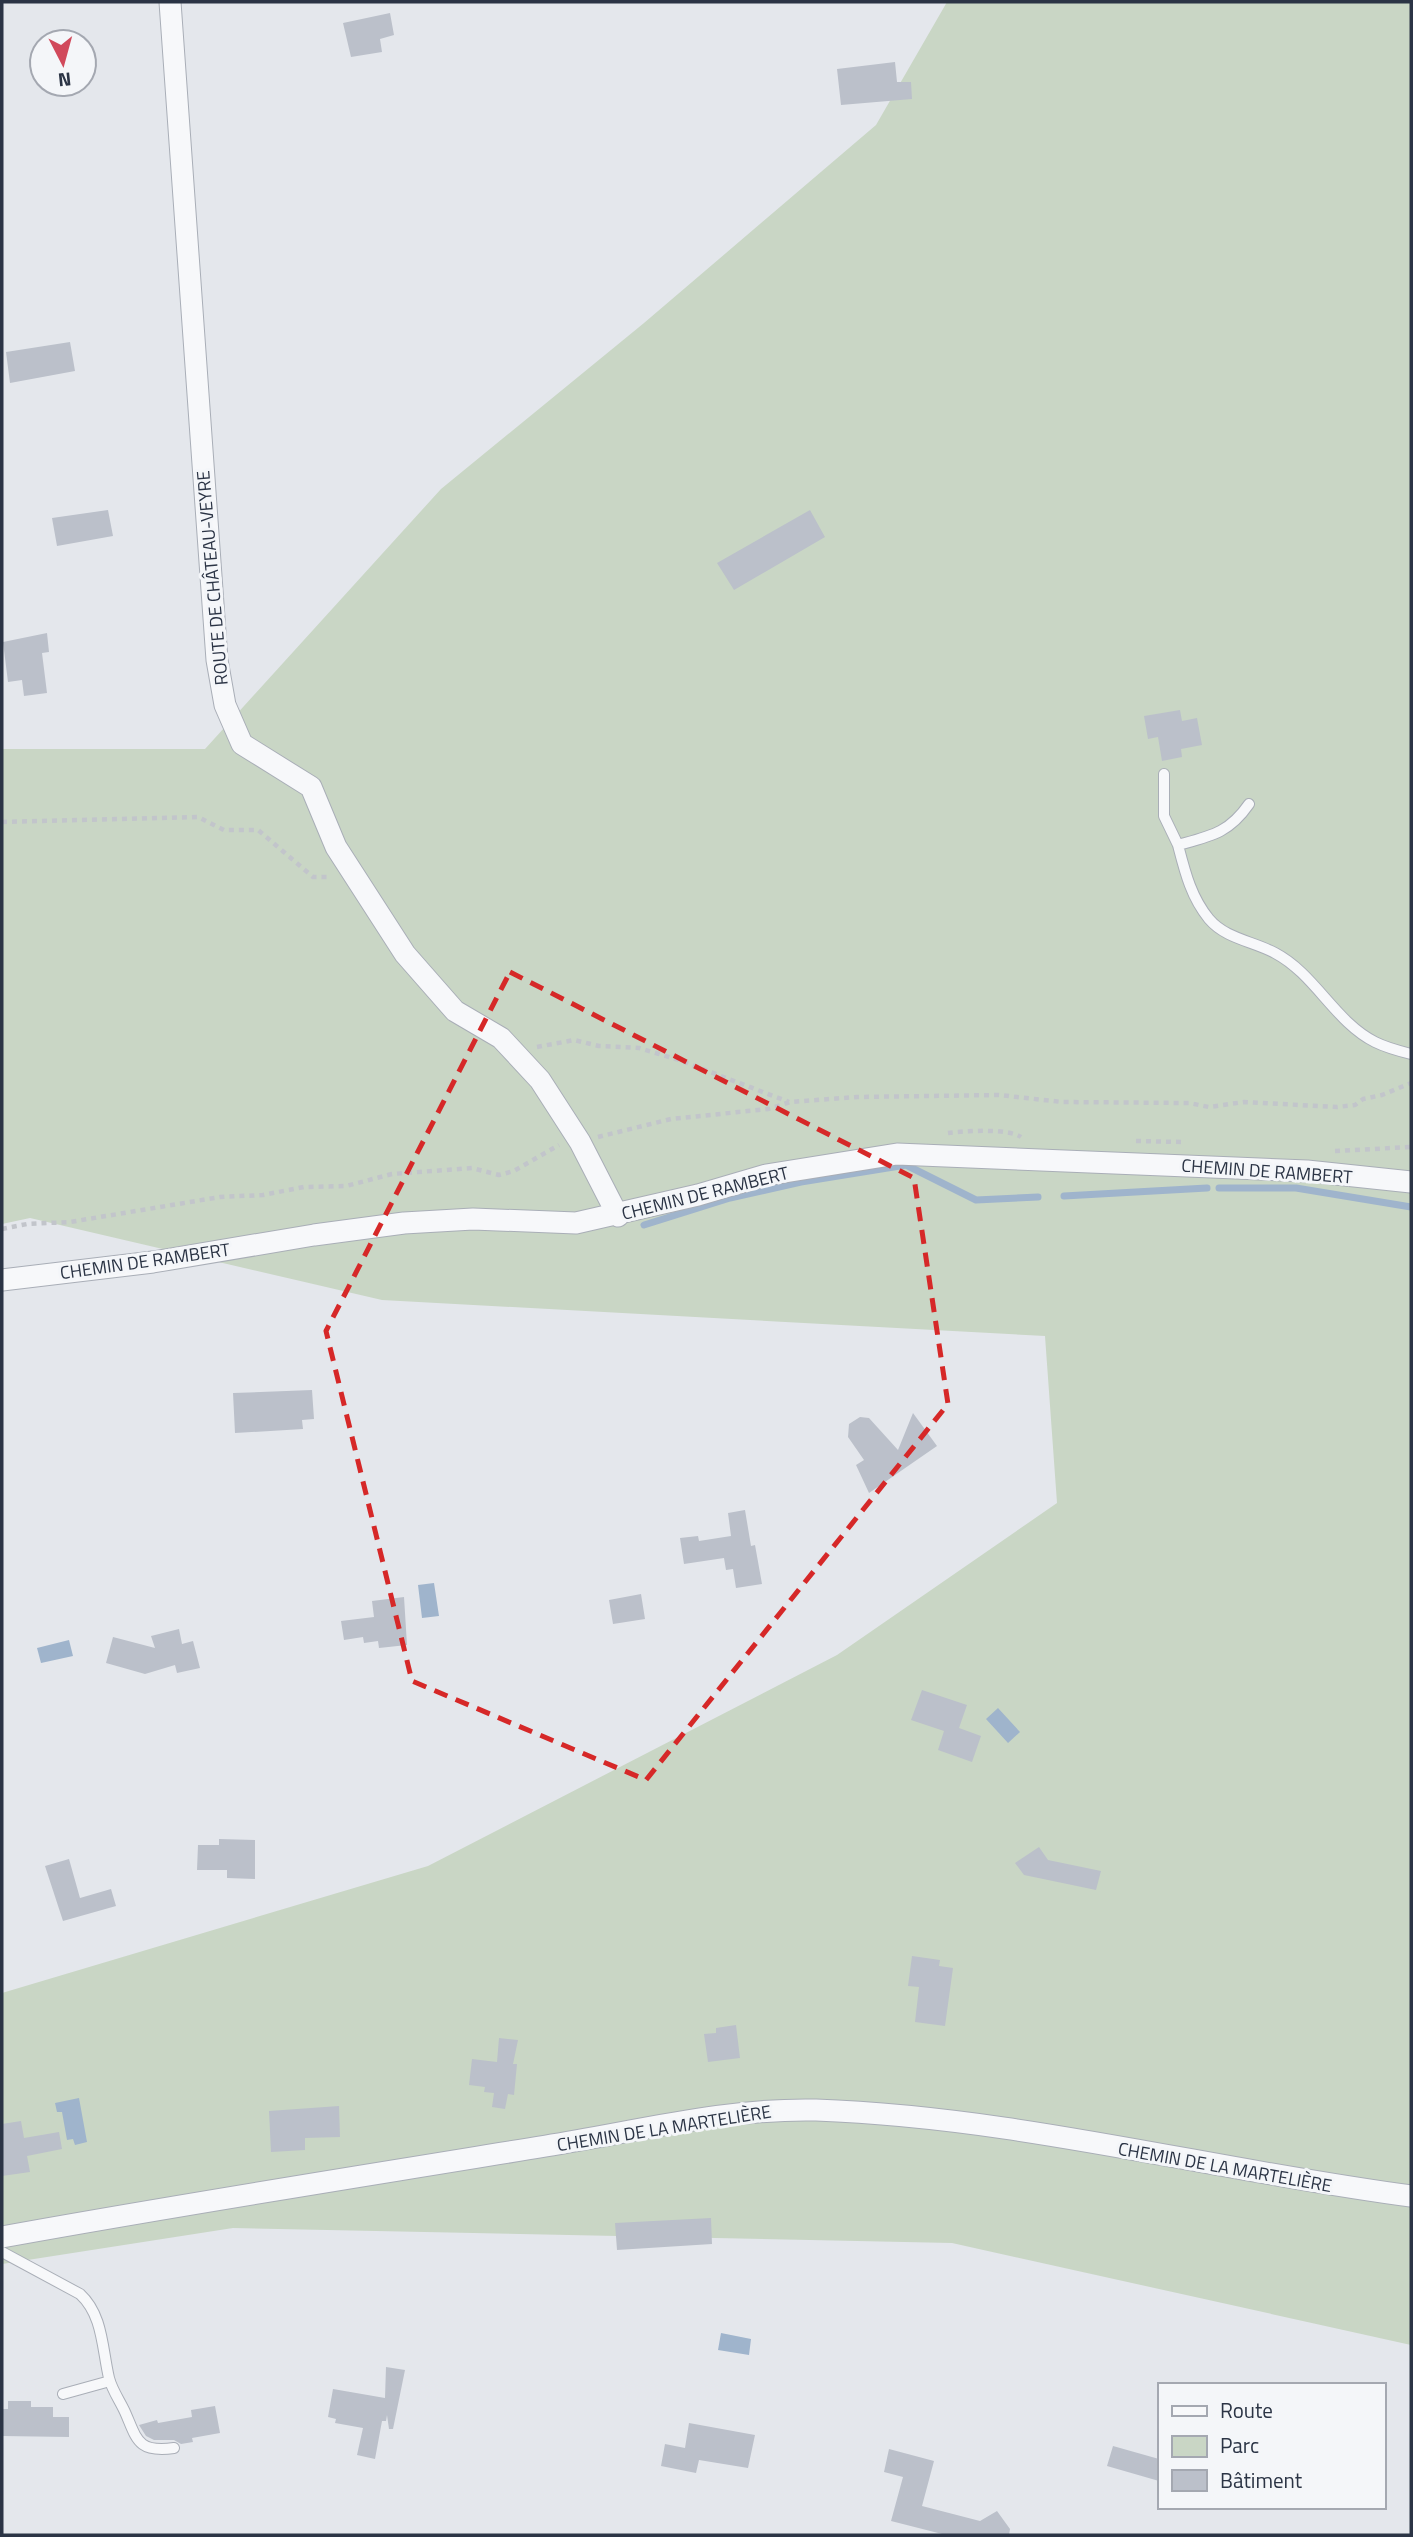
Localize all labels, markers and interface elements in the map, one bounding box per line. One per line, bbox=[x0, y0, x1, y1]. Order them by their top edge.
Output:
north arrow bbox=[28, 28, 98, 98]
text: N bbox=[57, 65, 73, 96]
street label: ROUTE DE CHÂTEAU-VEYRE bbox=[189, 469, 235, 686]
street label: CHEMIN DE RAMBERT bbox=[1181, 1152, 1354, 1190]
street label: CHEMIN DE RAMBERT bbox=[619, 1159, 792, 1227]
street label: CHEMIN DE RAMBERT bbox=[58, 1236, 232, 1286]
street label: CHEMIN DE LA MARTELIÈRE bbox=[555, 2098, 773, 2158]
street label: CHEMIN DE LA MARTELIÈRE bbox=[1116, 2135, 1334, 2199]
legend bbox=[1158, 2383, 1385, 2509]
text: Route bbox=[1220, 2394, 1273, 2426]
text: Parc bbox=[1220, 2429, 1259, 2461]
text: Bâtiment bbox=[1220, 2464, 1303, 2496]

